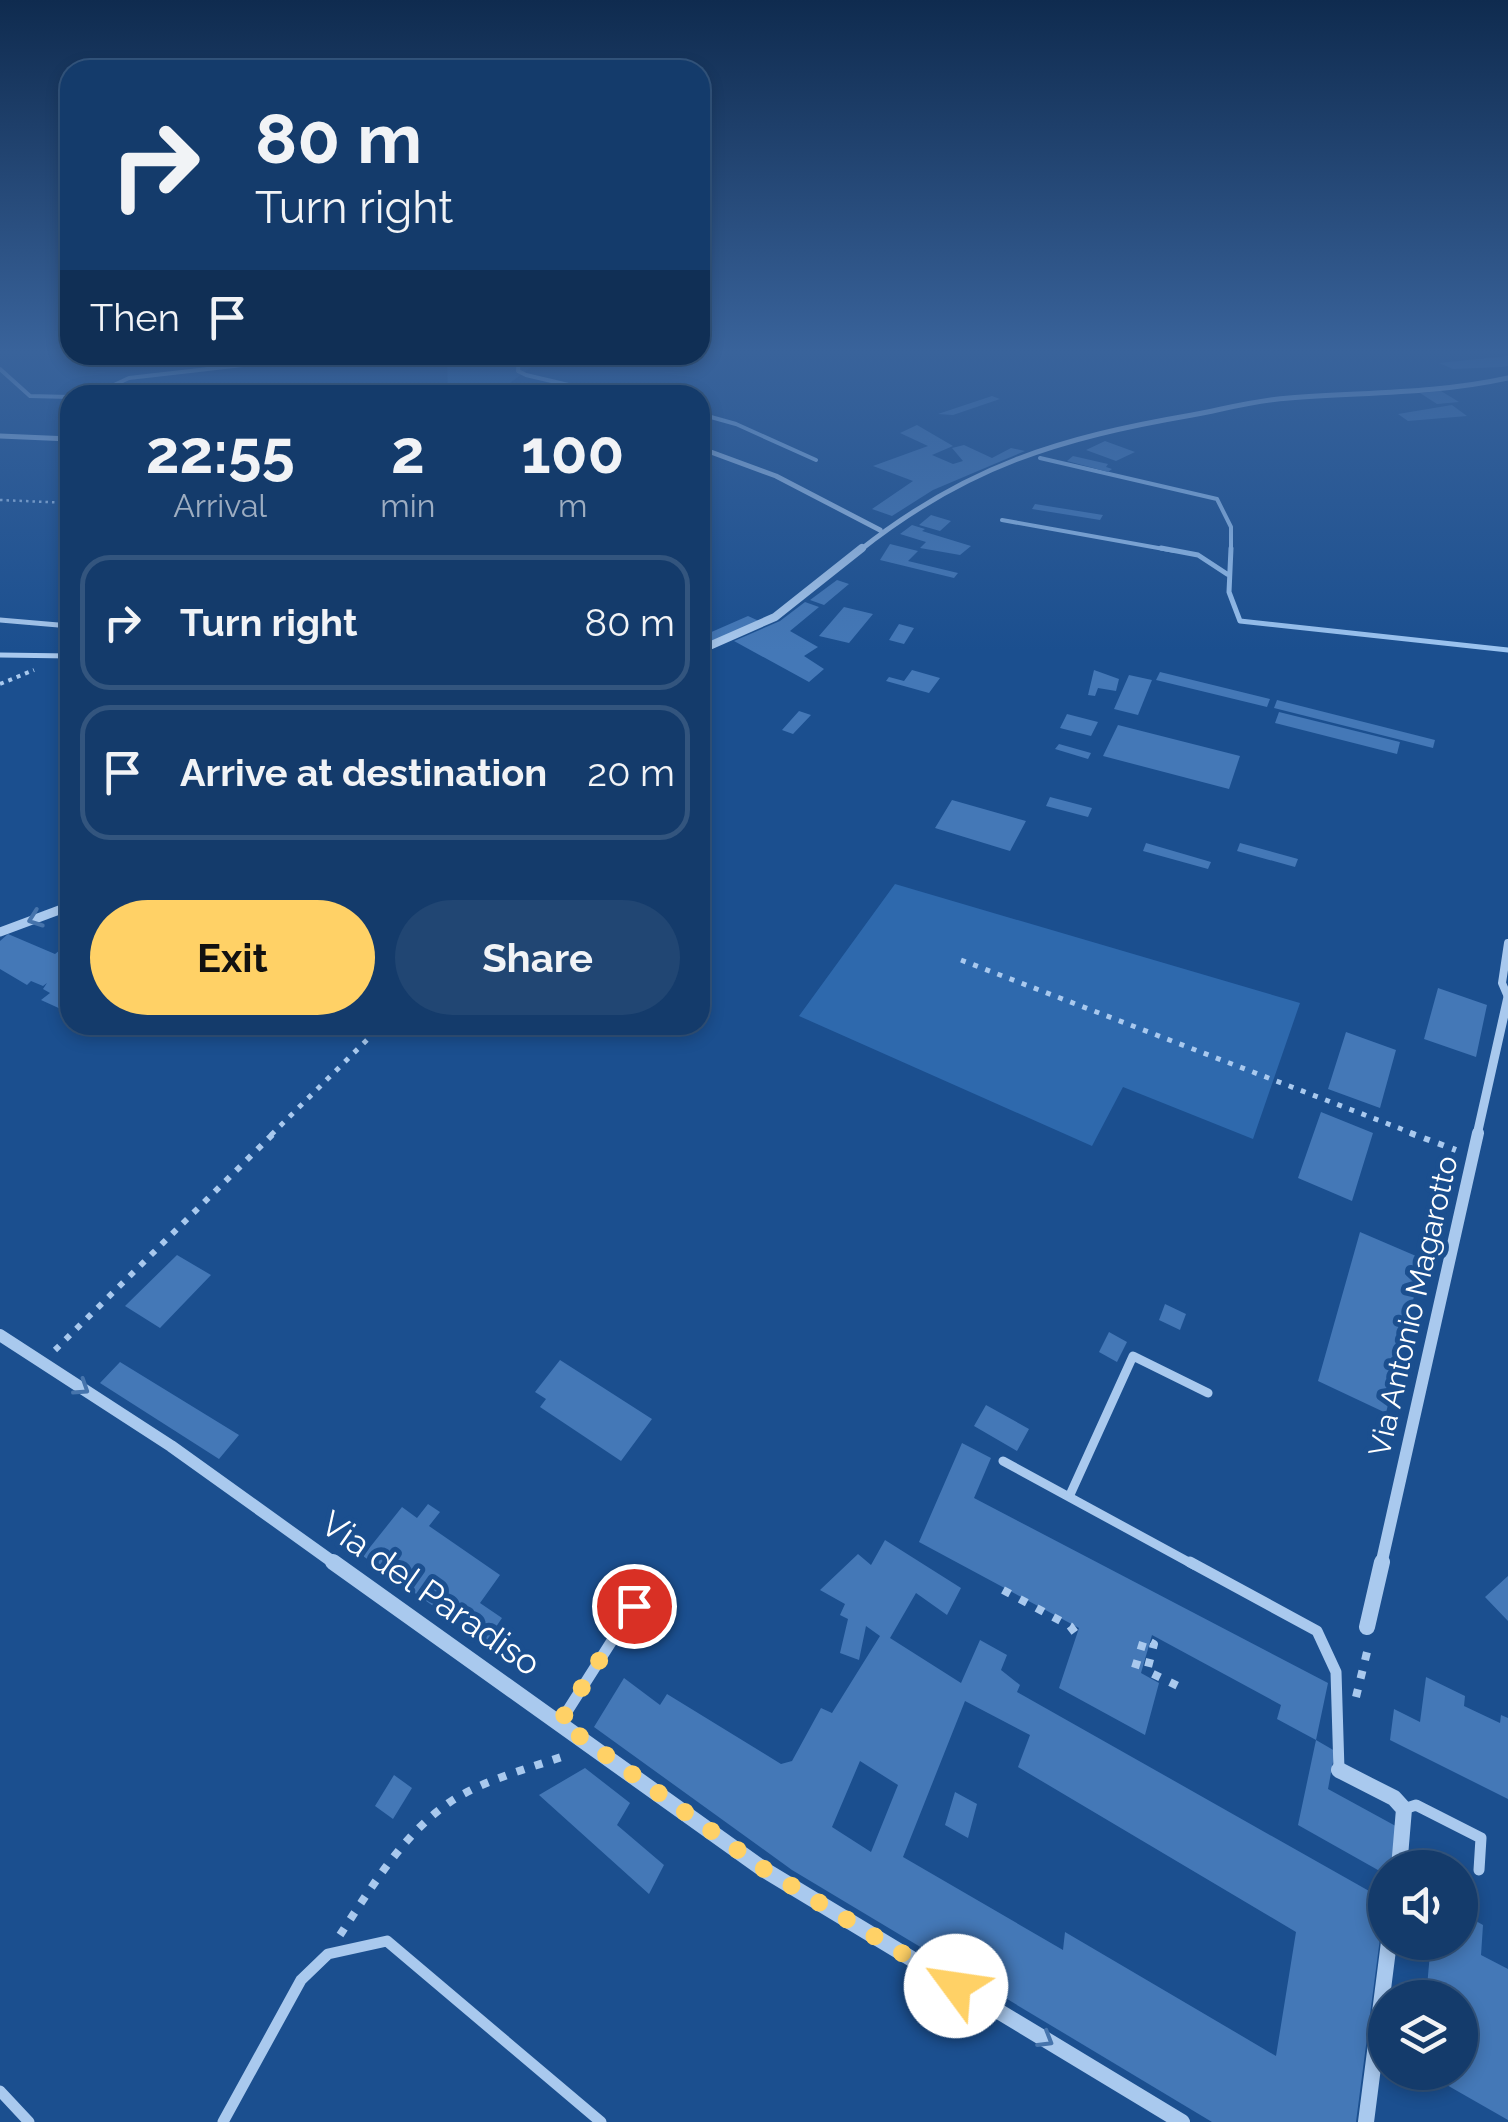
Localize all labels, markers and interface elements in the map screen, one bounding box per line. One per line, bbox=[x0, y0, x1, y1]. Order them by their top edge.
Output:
text: 80 m bbox=[255, 97, 422, 179]
icon: right bbox=[90, 100, 220, 230]
text: Turn right bbox=[255, 181, 453, 234]
icon: arrive bbox=[200, 290, 255, 345]
text: Then bbox=[90, 295, 180, 340]
text: 22:55 bbox=[146, 417, 295, 487]
text: 2 bbox=[391, 417, 425, 487]
text: 100 bbox=[521, 417, 624, 487]
text: Arrival bbox=[173, 487, 267, 524]
text: min bbox=[380, 487, 435, 524]
text: m bbox=[558, 487, 587, 524]
icon: right bbox=[95, 595, 150, 650]
text: Turn right bbox=[180, 600, 357, 645]
text: 80 m bbox=[585, 600, 675, 645]
icon: arrive bbox=[95, 745, 150, 800]
text: Arrive at destination bbox=[180, 750, 547, 795]
text: 20 m bbox=[587, 750, 675, 795]
button: Exit bbox=[90, 900, 375, 1015]
button: Share bbox=[395, 900, 680, 1015]
one-way arrow bbox=[27, 907, 44, 928]
street label: Via Antonio Magarotto bbox=[1361, 1152, 1465, 1460]
one-way arrow bbox=[71, 1376, 89, 1395]
street label: Via del Paradiso bbox=[314, 1502, 548, 1684]
pin bbox=[592, 1564, 677, 1649]
icon: arrive bbox=[607, 1579, 662, 1634]
map controls bbox=[1368, 1850, 1478, 2090]
button: sound bbox=[1368, 1850, 1478, 1960]
position arrow bbox=[904, 1934, 1008, 2038]
button: layers bbox=[1368, 1980, 1478, 2090]
one-way arrow bbox=[1035, 2028, 1053, 2047]

